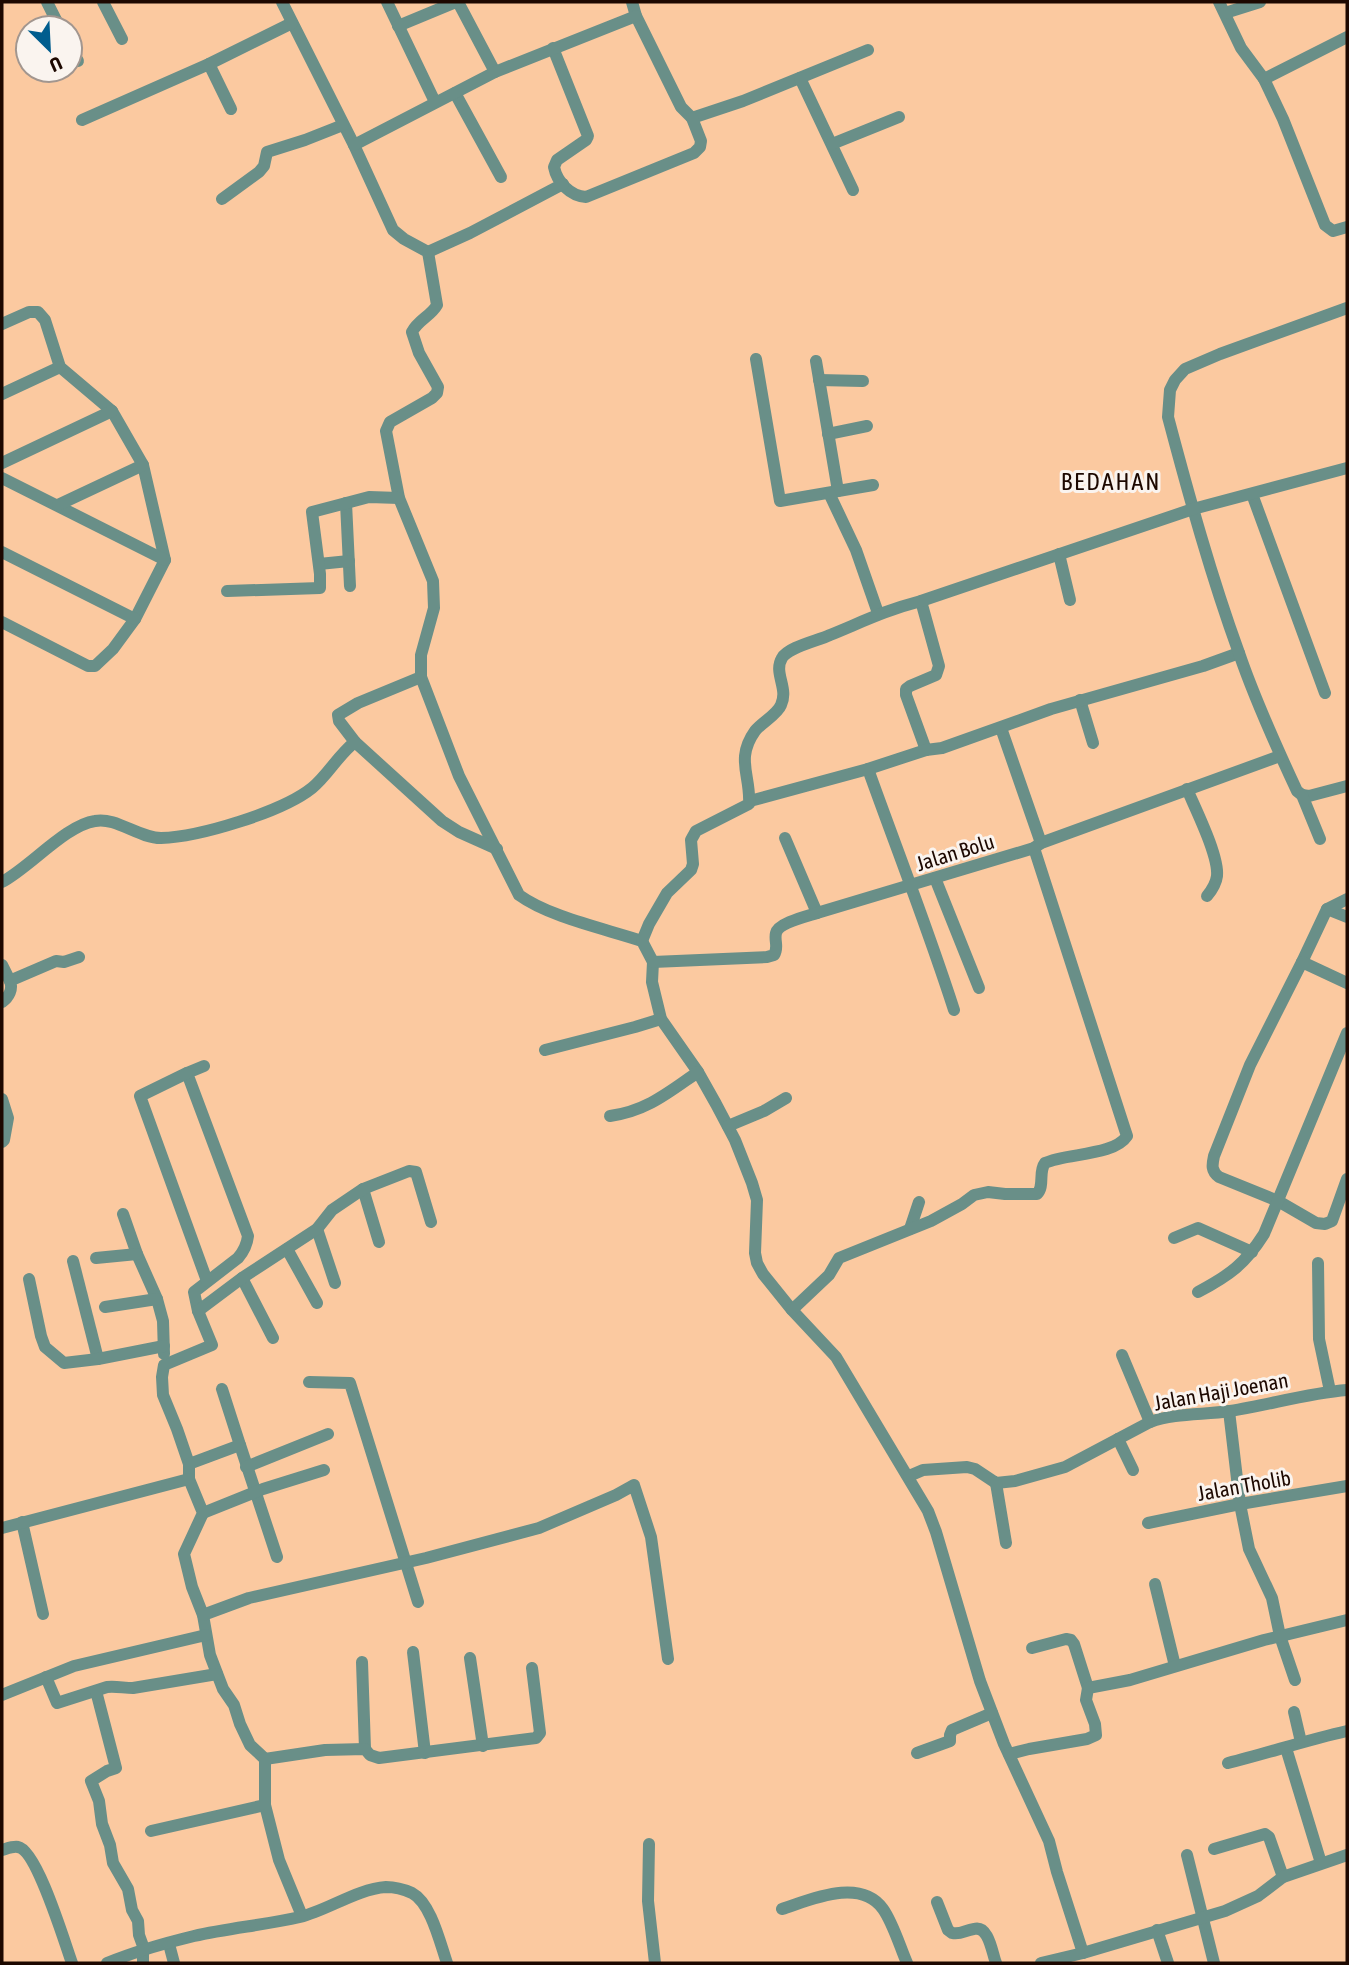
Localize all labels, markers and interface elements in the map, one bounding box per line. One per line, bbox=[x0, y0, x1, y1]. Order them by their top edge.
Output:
north arrow bbox=[14, 14, 84, 84]
text: U bbox=[46, 52, 66, 77]
district label: BEDAHAN bbox=[1061, 468, 1161, 495]
street label: Jalan Bolu bbox=[913, 829, 997, 875]
street label: Jalan Haji Joenan bbox=[1152, 1367, 1290, 1415]
street label: Jalan Tholib bbox=[1196, 1465, 1292, 1505]

